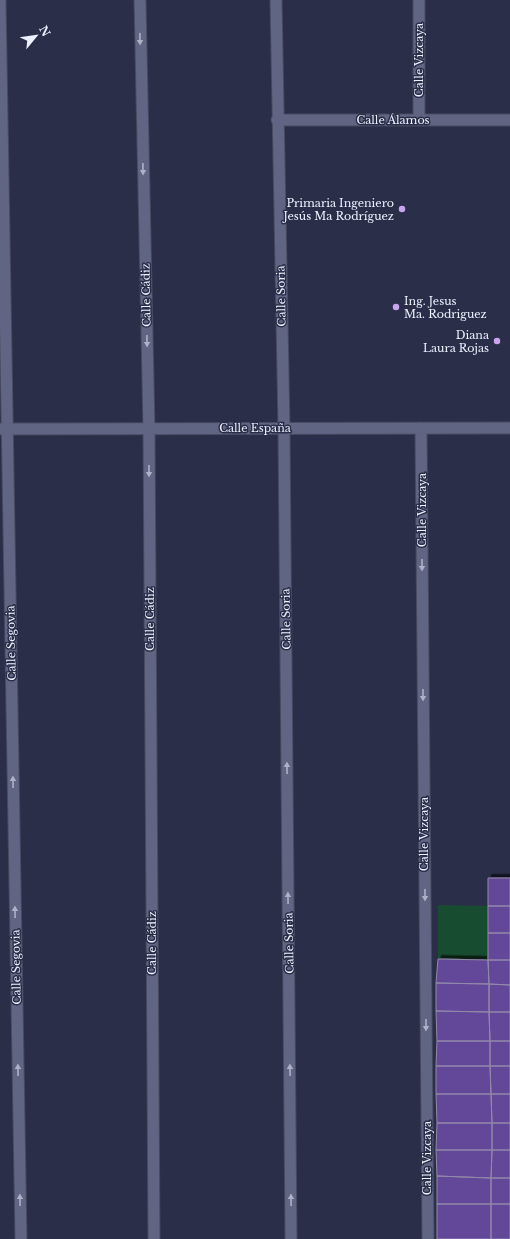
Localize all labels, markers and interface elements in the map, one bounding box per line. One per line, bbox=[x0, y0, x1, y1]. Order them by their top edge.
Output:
north arrow bbox=[16, 16, 56, 56]
street label: Calle Vizcaya bbox=[412, 22, 426, 97]
text: N bbox=[36, 23, 54, 40]
one-way arrow bbox=[137, 33, 143, 46]
street label: Calle Álamos bbox=[356, 113, 430, 127]
one-way arrow bbox=[140, 163, 146, 176]
place label: Primaria Ingeniero Jesús Ma Rodríguez bbox=[281, 196, 394, 223]
marker: Primaria Ingeniero Jesús Ma Rodríguez bbox=[397, 204, 407, 214]
street label: Calle Cádiz bbox=[138, 263, 154, 327]
street label: Calle Soria bbox=[273, 265, 289, 327]
place label: Ing. Jesus Ma. Rodriguez bbox=[404, 294, 487, 321]
marker: Ing. Jesus Ma. Rodriguez bbox=[391, 302, 401, 312]
place label: Diana Laura Rojas bbox=[423, 328, 490, 355]
one-way arrow bbox=[144, 335, 150, 348]
marker: Diana Laura Rojas bbox=[492, 336, 502, 346]
street label: Calle España bbox=[219, 421, 292, 435]
one-way arrow bbox=[146, 465, 152, 478]
street label: Calle Vizcaya bbox=[415, 472, 429, 547]
one-way arrow bbox=[419, 559, 426, 571]
street label: Calle Cádiz bbox=[143, 587, 157, 651]
street label: Calle Soria bbox=[278, 588, 294, 650]
street label: Calle Segovia bbox=[3, 604, 19, 681]
one-way arrow bbox=[420, 689, 426, 702]
one-way arrow bbox=[284, 761, 290, 774]
one-way arrow bbox=[10, 775, 16, 788]
street label: Calle Vizcaya bbox=[417, 796, 431, 871]
one-way arrow bbox=[422, 889, 428, 902]
one-way arrow bbox=[285, 891, 291, 904]
one-way arrow bbox=[12, 905, 18, 918]
street label: Calle Cádiz bbox=[145, 911, 159, 975]
street label: Calle Soria bbox=[281, 912, 297, 974]
street label: Calle Segovia bbox=[8, 928, 24, 1005]
one-way arrow bbox=[423, 1019, 429, 1032]
one-way arrow bbox=[15, 1063, 21, 1076]
one-way arrow bbox=[287, 1063, 293, 1076]
street label: Calle Vizcaya bbox=[420, 1120, 434, 1195]
one-way arrow bbox=[17, 1193, 23, 1206]
one-way arrow bbox=[288, 1193, 294, 1206]

